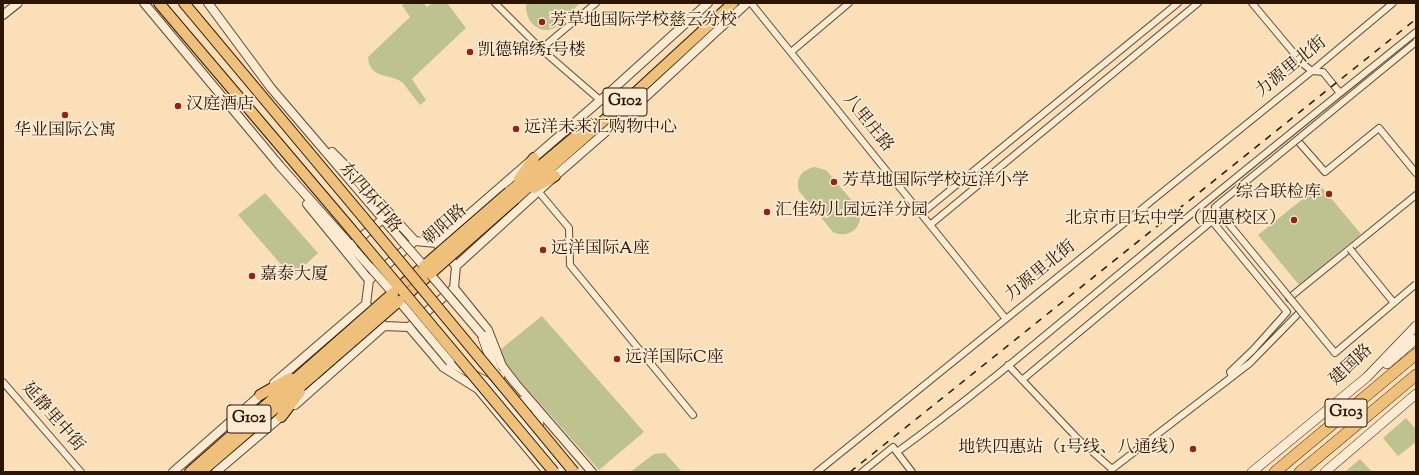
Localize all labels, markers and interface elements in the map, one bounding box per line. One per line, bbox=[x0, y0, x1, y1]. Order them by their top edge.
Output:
place label: 芳草地国际学校慈云分校 bbox=[550, 12, 737, 32]
marker: 芳草地国际学校慈云分校 bbox=[537, 17, 547, 27]
street label: 力源里北街 bbox=[1253, 33, 1331, 103]
place label: 凯德锦绣1号楼 bbox=[478, 42, 586, 62]
marker: 凯德锦绣1号楼 bbox=[465, 47, 475, 57]
road number: G102 bbox=[603, 88, 647, 116]
street label: 八里庄路 bbox=[838, 91, 896, 157]
place label: 汉庭酒店 bbox=[186, 96, 254, 116]
marker: 汉庭酒店 bbox=[173, 101, 183, 111]
marker: 华业国际公寓 bbox=[60, 110, 70, 120]
place label: 远洋未来汇购物中心 bbox=[524, 119, 677, 139]
place label: 华业国际公寓 bbox=[14, 122, 116, 142]
marker: 远洋未来汇购物中心 bbox=[511, 124, 521, 134]
street label: 东四环中路 bbox=[334, 160, 404, 238]
place label: 芳草地国际学校远洋小学 bbox=[842, 172, 1029, 192]
marker: 芳草地国际学校远洋小学 bbox=[829, 177, 839, 187]
place label: 综合联检库 bbox=[1236, 184, 1321, 204]
marker: 综合联检库 bbox=[1324, 189, 1334, 199]
street label: 朝阳路 bbox=[420, 202, 472, 250]
place label: 汇佳幼儿园远洋分园 bbox=[775, 202, 928, 222]
marker: 汇佳幼儿园远洋分园 bbox=[762, 207, 772, 217]
place label: 北京市日坛中学（四惠校区） bbox=[1065, 210, 1286, 230]
marker: 北京市日坛中学（四惠校区） bbox=[1289, 215, 1299, 225]
street label: 力源里北街 bbox=[1002, 237, 1080, 307]
place label: 远洋国际A座 bbox=[551, 240, 650, 260]
marker: 远洋国际A座 bbox=[538, 245, 548, 255]
place label: 嘉泰大厦 bbox=[260, 266, 328, 286]
marker: 嘉泰大厦 bbox=[247, 271, 257, 281]
street label: 建国路 bbox=[1326, 341, 1378, 391]
place label: 远洋国际C座 bbox=[625, 349, 724, 369]
marker: 远洋国际C座 bbox=[612, 354, 622, 364]
street label: 延静里中街 bbox=[16, 379, 88, 457]
road number: G103 bbox=[1325, 399, 1367, 427]
road number: G102 bbox=[227, 405, 271, 433]
place label: 地铁四惠站（1号线、八通线） bbox=[958, 439, 1185, 459]
marker: 地铁四惠站（1号线、八通线） bbox=[1188, 444, 1198, 454]

